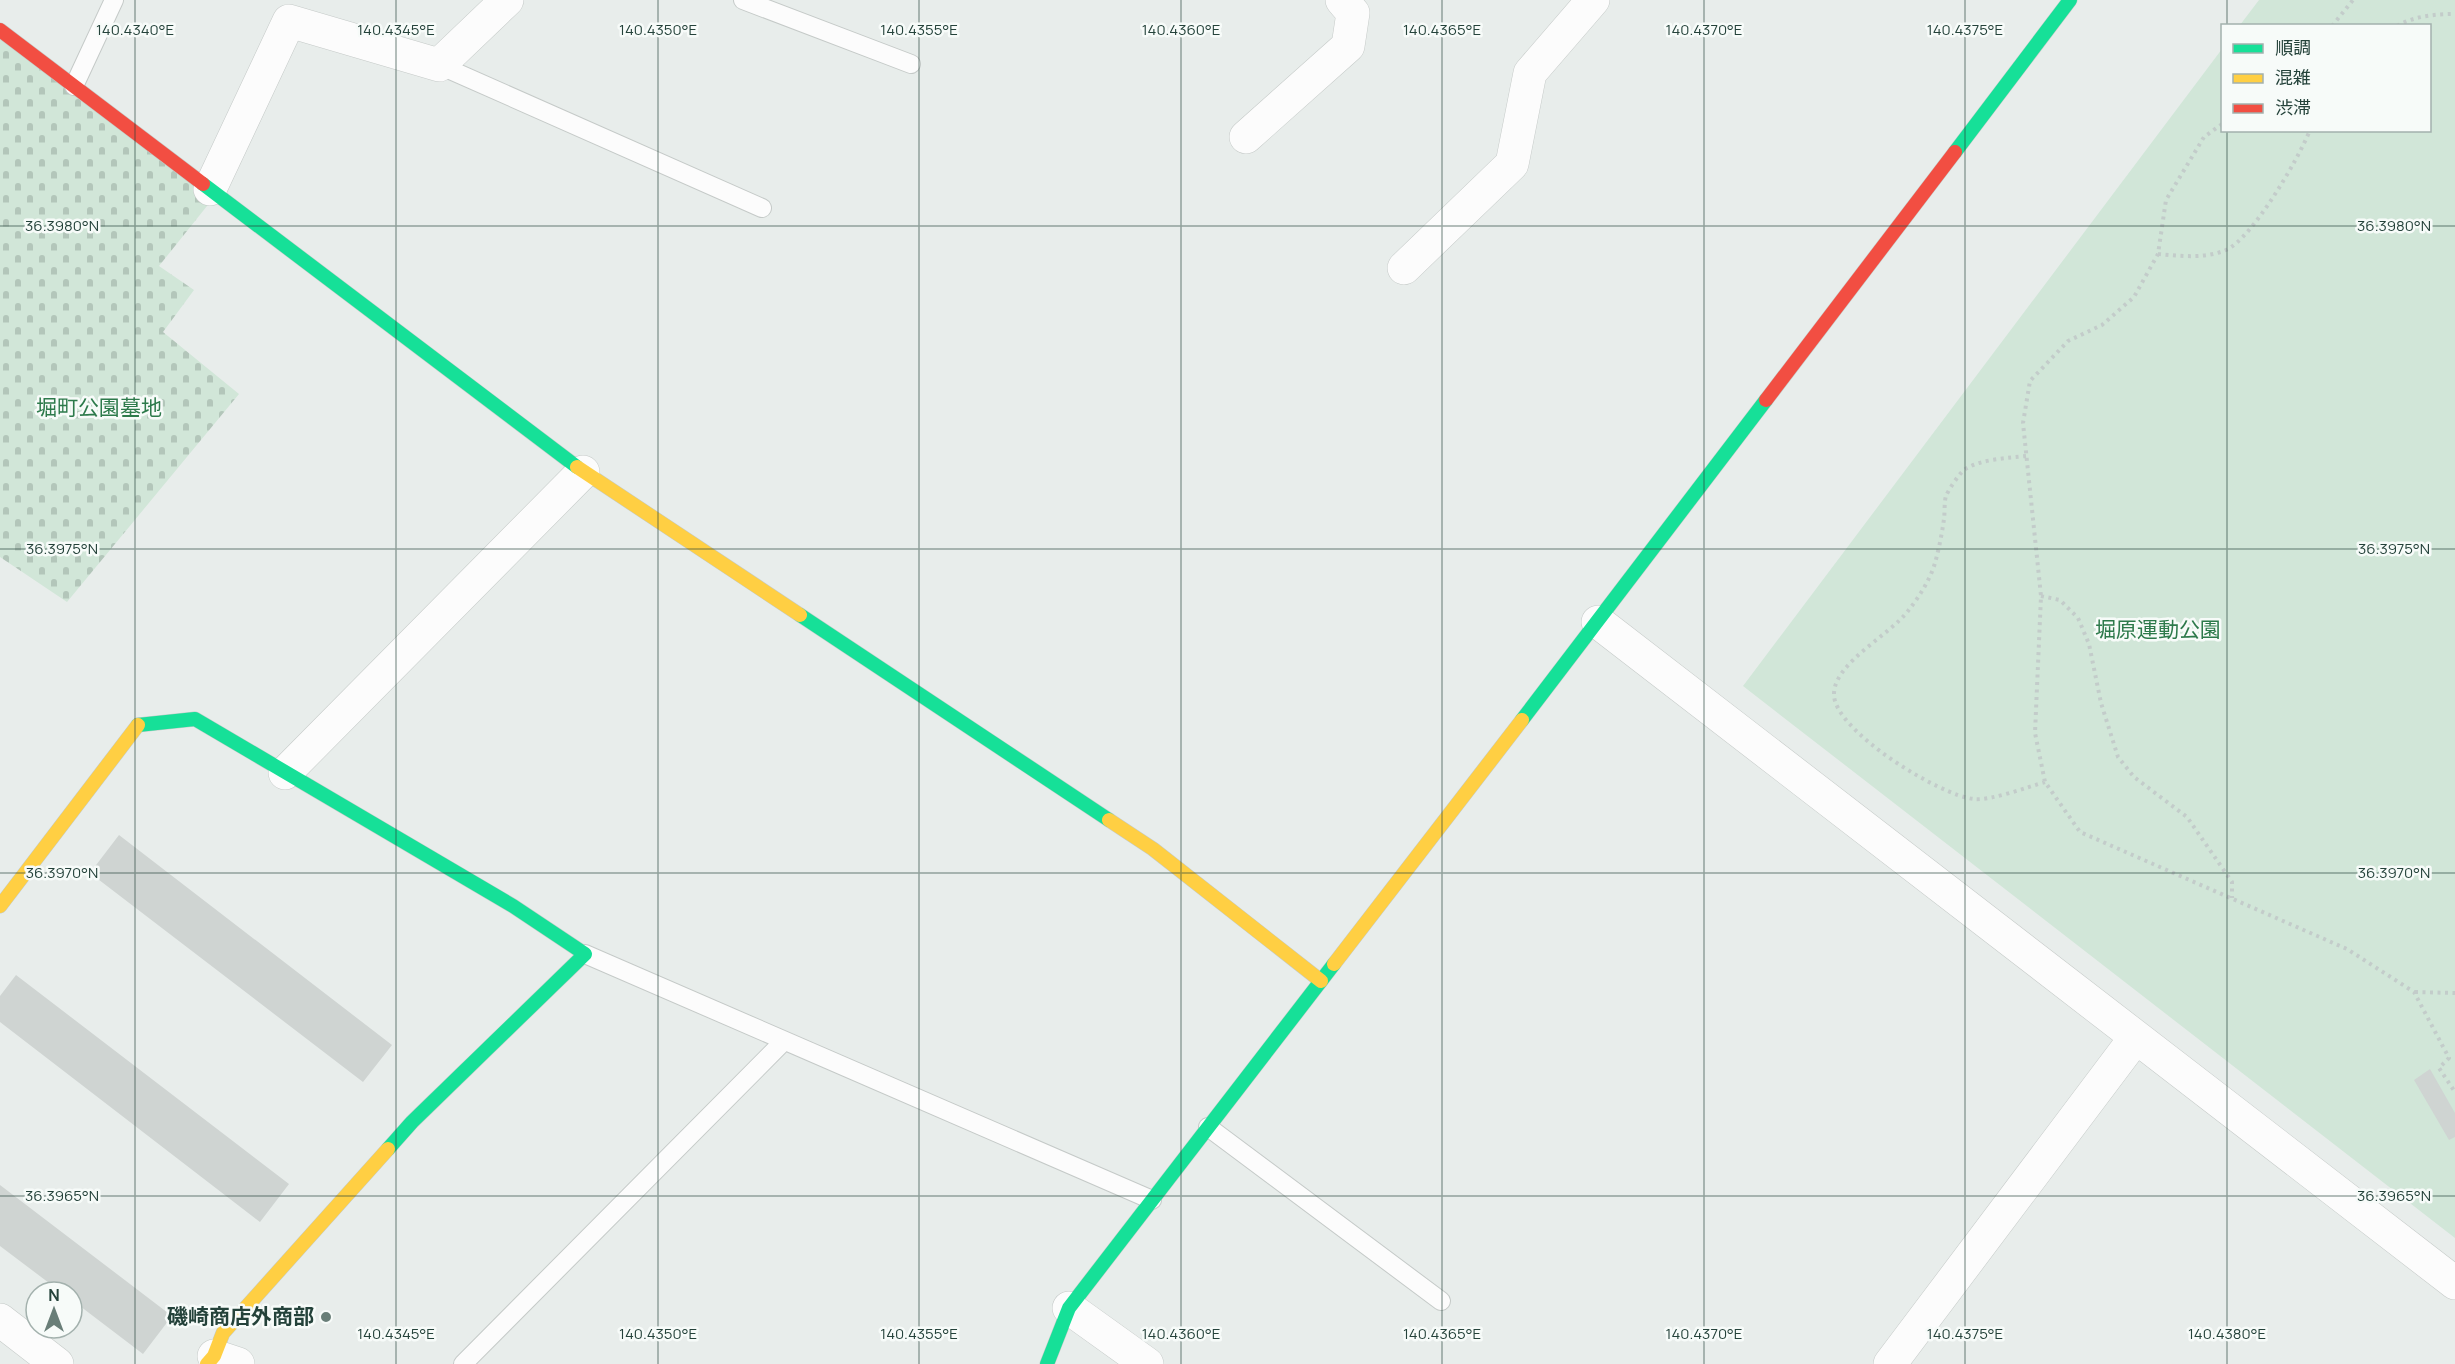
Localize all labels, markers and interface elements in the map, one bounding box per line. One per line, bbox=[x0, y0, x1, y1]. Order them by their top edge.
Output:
text: 140.4340°E bbox=[96, 19, 174, 40]
text: 140.4345°E bbox=[357, 19, 435, 40]
text: 140.4350°E bbox=[619, 19, 697, 40]
text: 140.4355°E bbox=[880, 19, 958, 40]
text: 140.4360°E bbox=[1142, 19, 1220, 40]
text: 140.4365°E bbox=[1403, 19, 1481, 40]
text: 140.4370°E bbox=[1666, 19, 1742, 40]
text: 140.4375°E bbox=[1927, 19, 2003, 40]
legend bbox=[2221, 24, 2431, 132]
text: 順調 bbox=[2275, 35, 2311, 59]
text: 混雑 bbox=[2275, 65, 2311, 89]
text: 渋滞 bbox=[2275, 95, 2311, 119]
text: 36.3980°N bbox=[25, 215, 99, 236]
text: 36.3980°N bbox=[2357, 215, 2431, 236]
park label: 堀町公園墓地 bbox=[36, 393, 162, 421]
text: 36.3975°N bbox=[26, 538, 98, 559]
text: 36.3975°N bbox=[2358, 538, 2430, 559]
park label: 堀原運動公園 bbox=[2095, 615, 2221, 643]
text: 36.3970°N bbox=[26, 862, 98, 883]
text: 36.3970°N bbox=[2358, 862, 2430, 883]
text: 36.3965°N bbox=[25, 1185, 99, 1206]
text: 36.3965°N bbox=[2357, 1185, 2431, 1206]
north arrow bbox=[24, 1280, 84, 1340]
text: N bbox=[48, 1284, 60, 1306]
place label: 磯崎商店外商部 bbox=[167, 1302, 314, 1330]
marker: 磯崎商店外商部 bbox=[319, 1310, 333, 1324]
text: 140.4345°E bbox=[357, 1323, 435, 1344]
text: 140.4350°E bbox=[619, 1323, 697, 1344]
text: 140.4355°E bbox=[880, 1323, 958, 1344]
text: 140.4360°E bbox=[1142, 1323, 1220, 1344]
text: 140.4365°E bbox=[1403, 1323, 1481, 1344]
text: 140.4370°E bbox=[1666, 1323, 1742, 1344]
text: 140.4375°E bbox=[1927, 1323, 2003, 1344]
text: 140.4380°E bbox=[2188, 1323, 2266, 1344]

